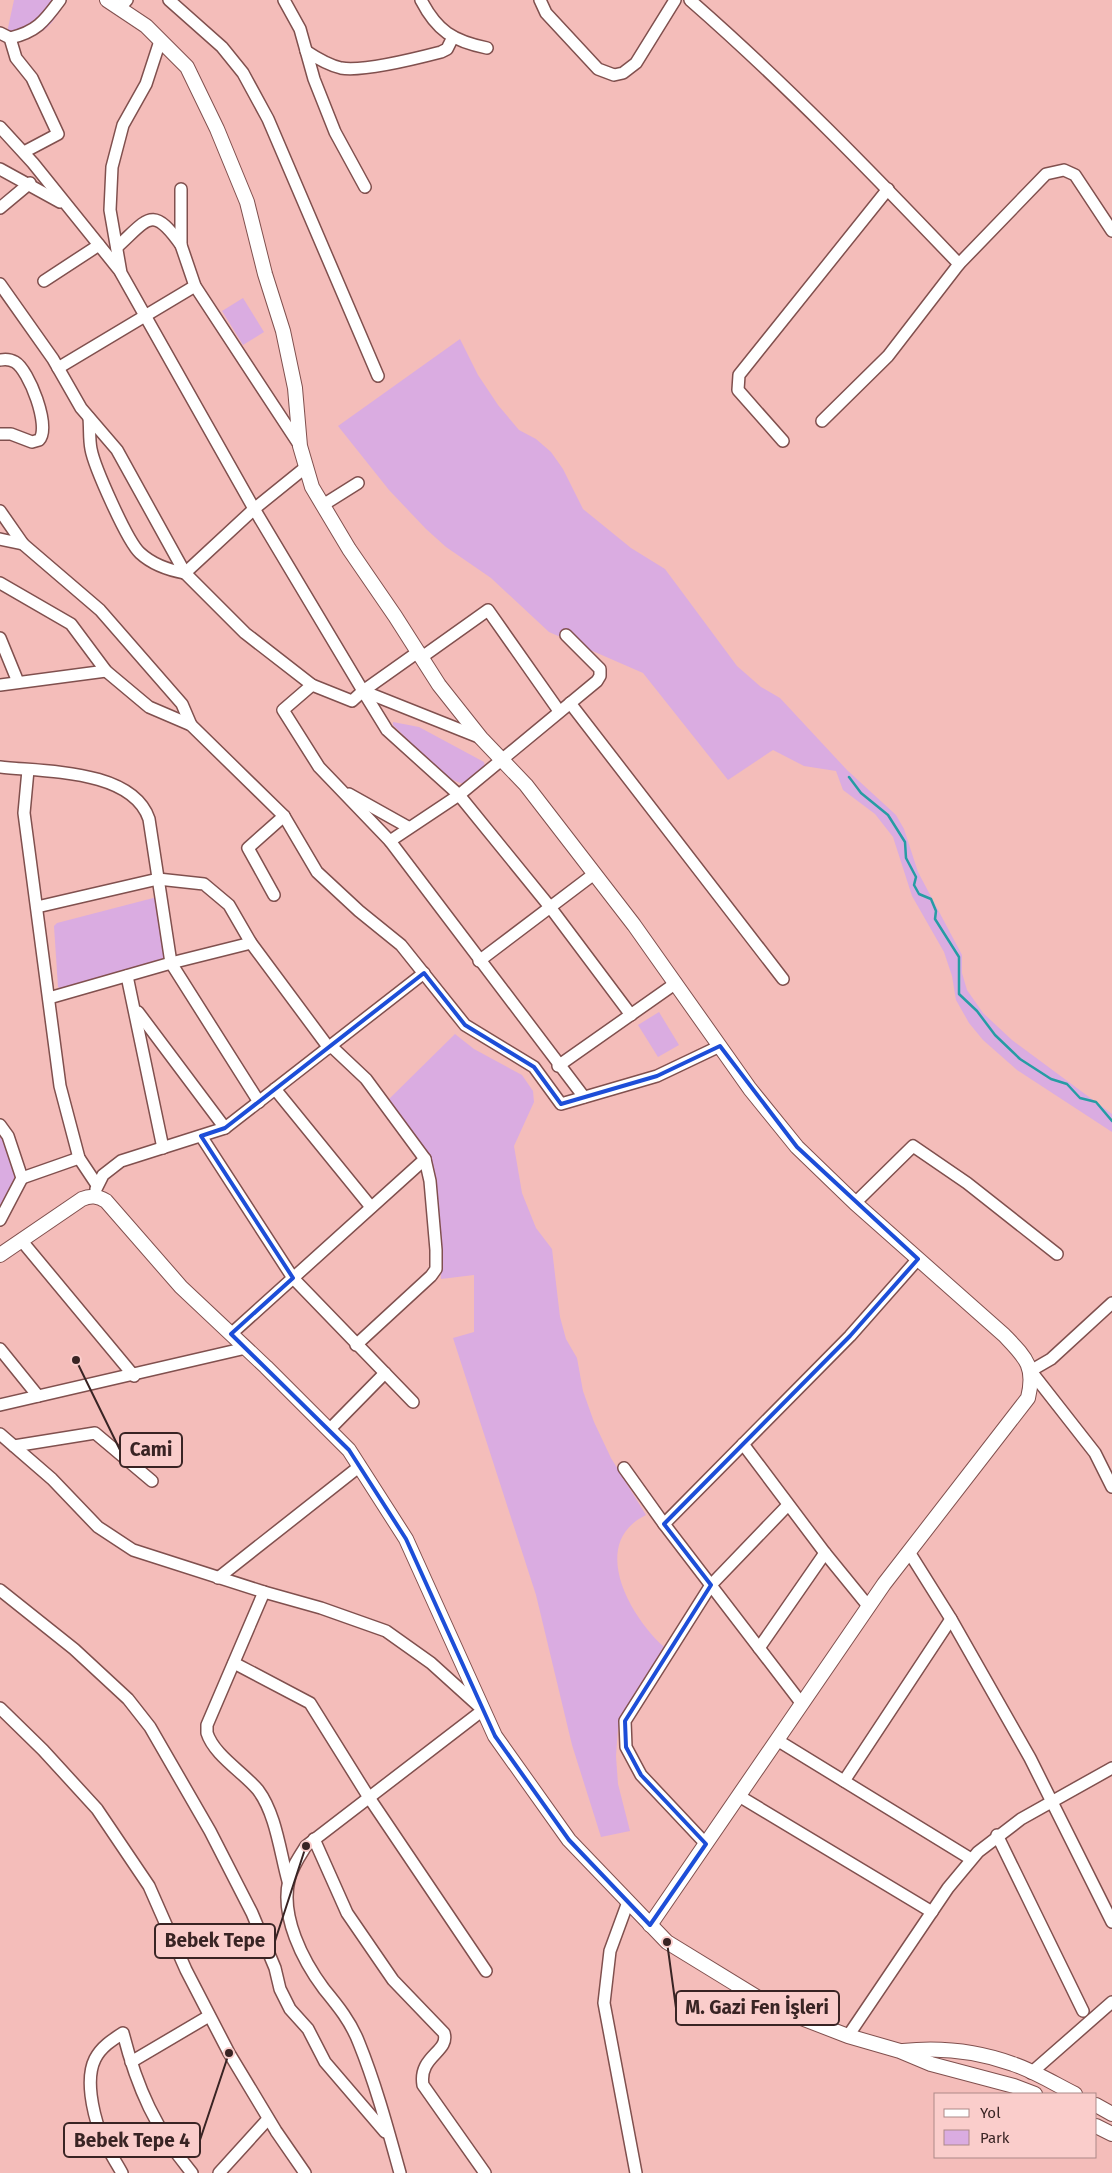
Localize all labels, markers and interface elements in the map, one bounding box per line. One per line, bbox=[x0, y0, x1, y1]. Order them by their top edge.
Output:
callout: Cami bbox=[120, 1433, 182, 1467]
text: Cami bbox=[130, 1438, 172, 1461]
callout: Bebek Tepe bbox=[155, 1924, 275, 1958]
text: Bebek Tepe bbox=[165, 1929, 265, 1952]
callout: M. Gazi Fen İşleri bbox=[676, 1991, 839, 2025]
text: M. Gazi Fen İşleri bbox=[685, 1995, 829, 2019]
legend bbox=[934, 2093, 1097, 2158]
text: Yol bbox=[980, 2104, 1001, 2122]
callout: Bebek Tepe 4 bbox=[64, 2123, 200, 2157]
text: Bebek Tepe 4 bbox=[74, 2129, 190, 2152]
text: Park bbox=[980, 2129, 1010, 2147]

